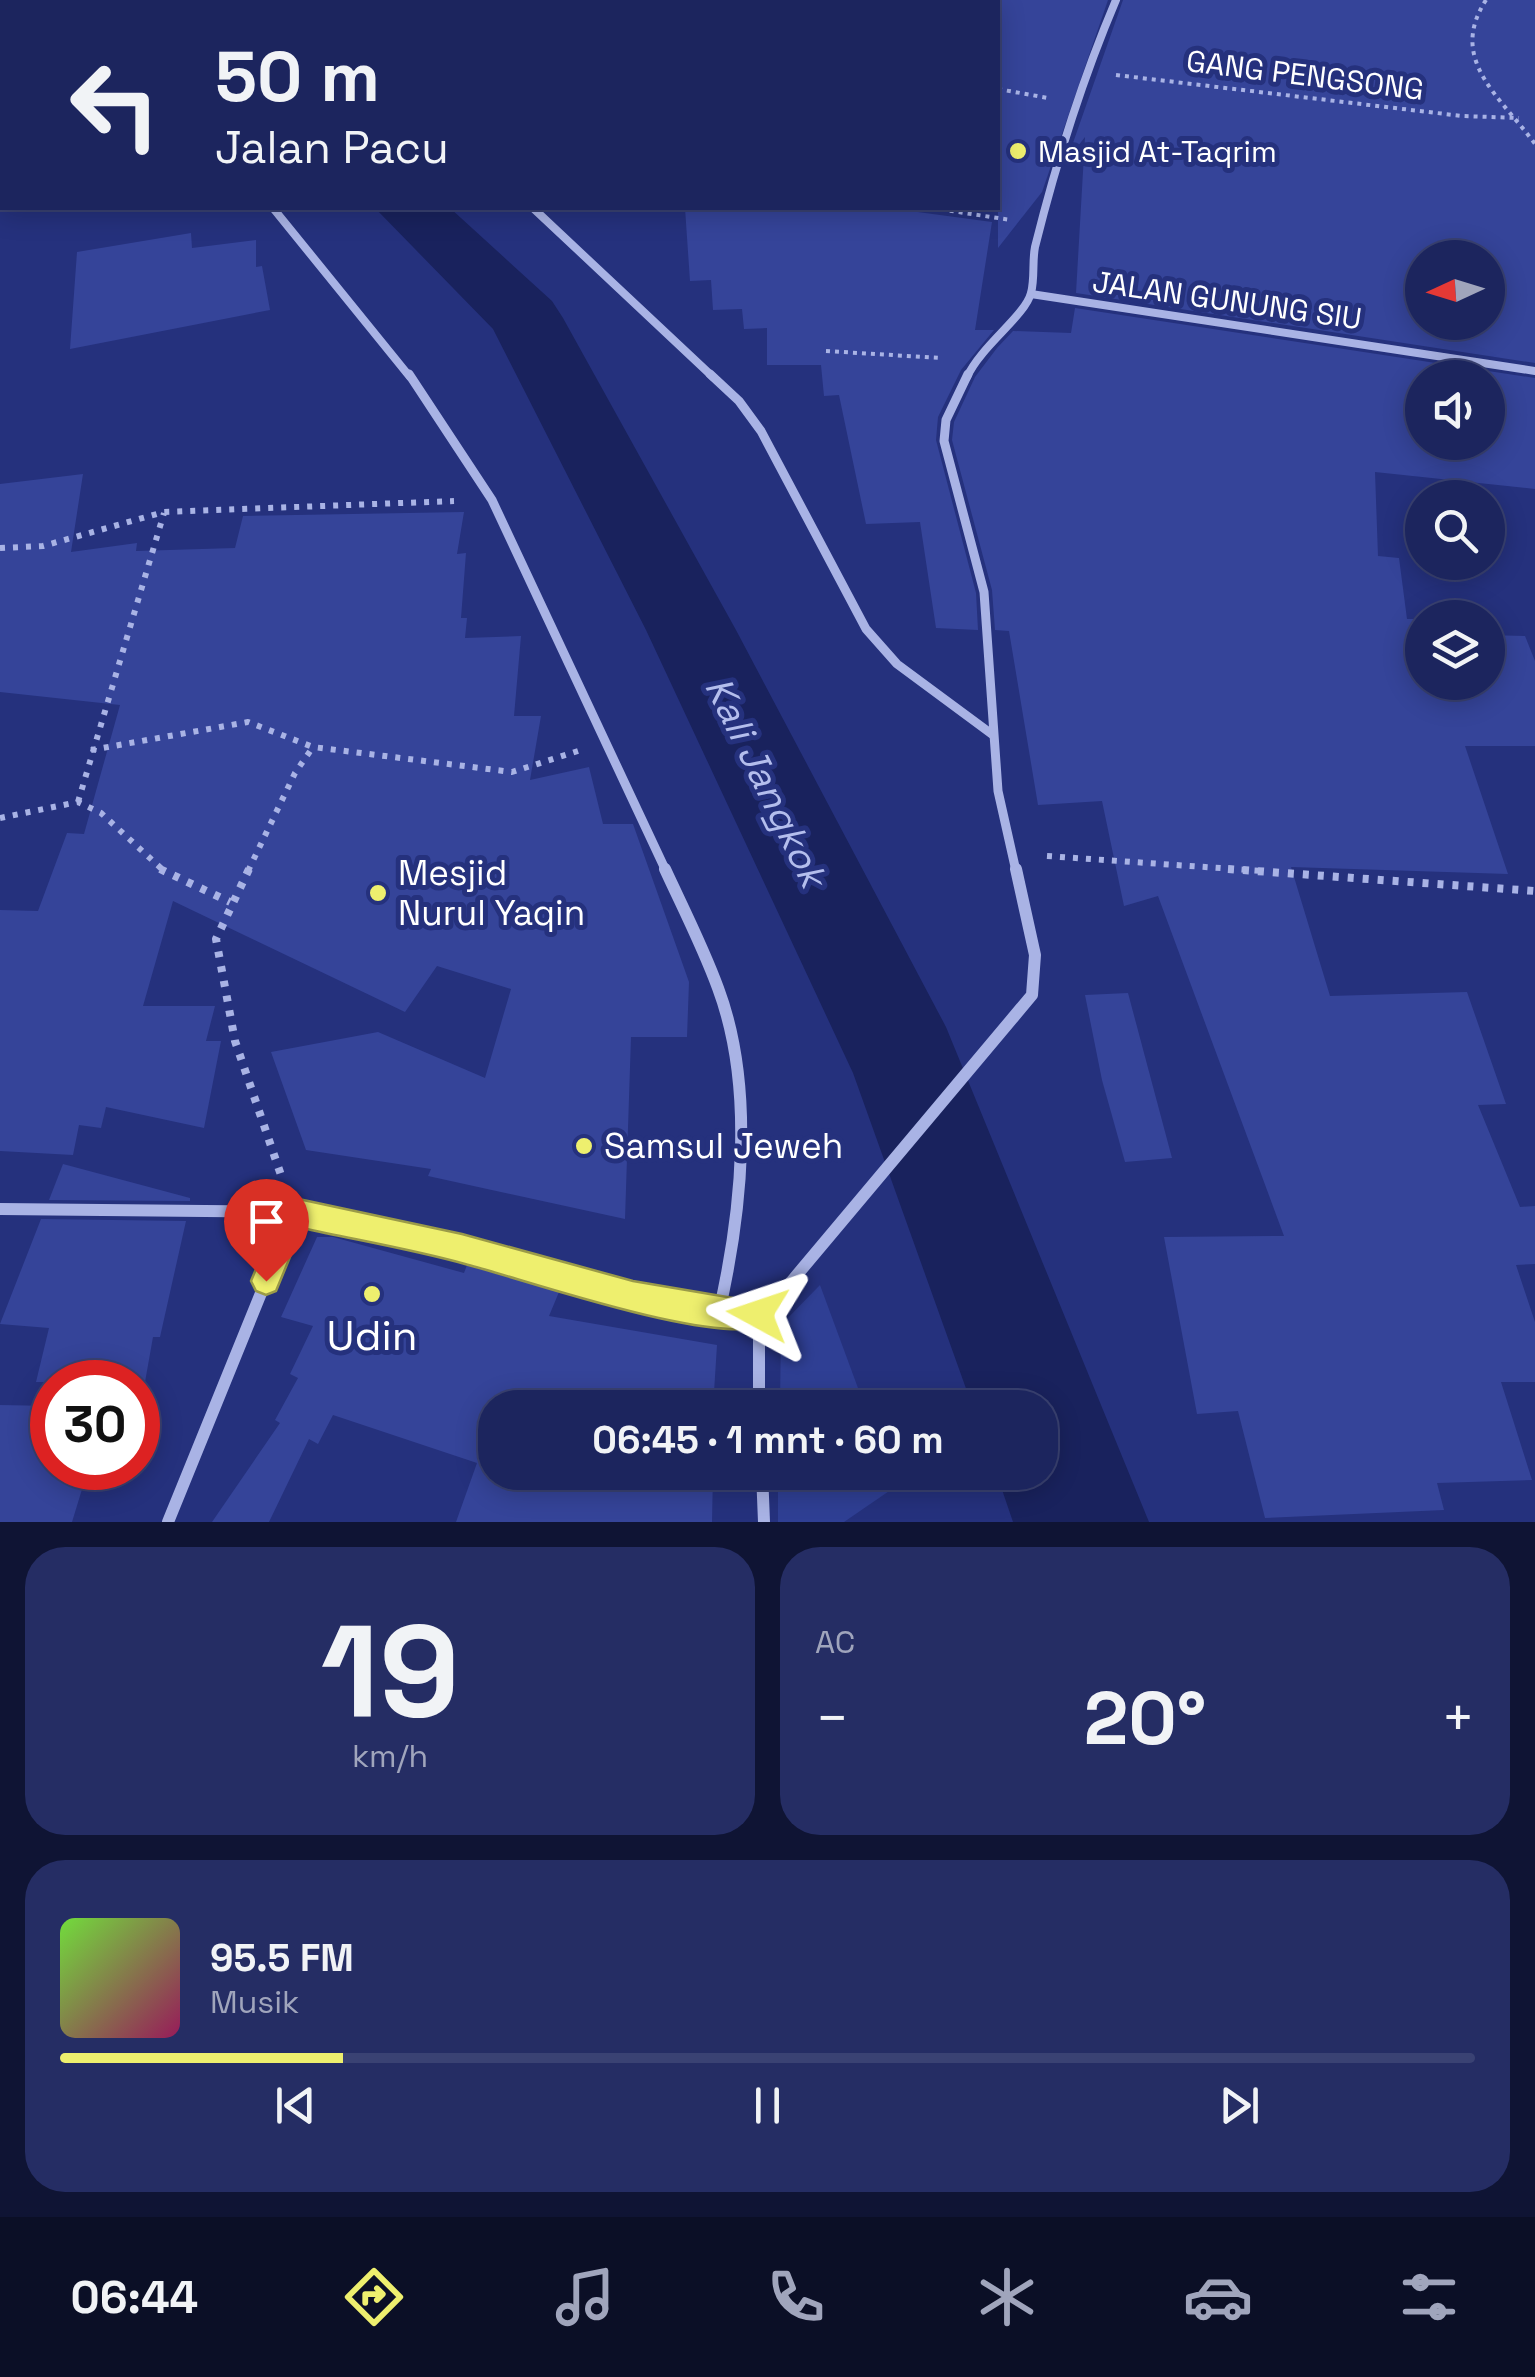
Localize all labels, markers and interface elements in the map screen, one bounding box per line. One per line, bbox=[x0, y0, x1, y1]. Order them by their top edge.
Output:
text: 50 m bbox=[215, 32, 380, 121]
icon: left bbox=[50, 40, 180, 170]
street label: GANG PENGSONG bbox=[1184, 41, 1426, 109]
text: Jalan Pacu bbox=[215, 119, 449, 176]
place label: Masjid At-Taqrim bbox=[1038, 132, 1277, 171]
marker: Masjid At-Taqrim bbox=[1007, 140, 1029, 162]
north arrow bbox=[1405, 240, 1505, 340]
map controls bbox=[1405, 240, 1505, 700]
street label: JALAN GUNUNG SIU bbox=[1090, 262, 1364, 338]
button: sound bbox=[1405, 360, 1505, 460]
button: search bbox=[1405, 480, 1505, 580]
button: layers bbox=[1405, 600, 1505, 700]
water label: Kali Jangkok bbox=[694, 669, 840, 899]
place label: Mesjid Nurul Yaqin bbox=[398, 851, 585, 935]
marker: Mesjid Nurul Yaqin bbox=[367, 882, 389, 904]
place label: Samsul Jeweh bbox=[604, 1124, 843, 1168]
marker: Samsul Jeweh bbox=[573, 1135, 595, 1157]
pin bbox=[224, 1179, 309, 1282]
icon: arrive bbox=[239, 1194, 294, 1249]
position arrow bbox=[706, 1262, 810, 1366]
marker: Udin bbox=[361, 1283, 383, 1305]
place label: Udin bbox=[326, 1309, 418, 1362]
speed limit sign: 30 bbox=[30, 1360, 160, 1490]
text: 06:45 · 1 mnt · 60 m bbox=[592, 1416, 944, 1464]
text: 19 bbox=[320, 1588, 460, 1754]
text: AC bbox=[815, 1622, 855, 1662]
text: 20° bbox=[1084, 1670, 1206, 1766]
text: − bbox=[815, 1683, 849, 1753]
text: + bbox=[1441, 1683, 1475, 1753]
text: km/h bbox=[352, 1736, 428, 1776]
text: 95.5 FM bbox=[210, 1934, 354, 1982]
text: Musik bbox=[210, 1982, 299, 2022]
icon: previous bbox=[268, 2078, 323, 2133]
icon: pause bbox=[740, 2078, 795, 2133]
icon: next bbox=[1212, 2078, 1267, 2133]
icon: directions bbox=[339, 2262, 409, 2332]
icon: music bbox=[550, 2262, 620, 2332]
icon: phone bbox=[761, 2262, 831, 2332]
icon: climate bbox=[972, 2262, 1042, 2332]
icon: car bbox=[1183, 2262, 1253, 2332]
icon: filters bbox=[1394, 2262, 1464, 2332]
text: 06:44 bbox=[71, 2269, 198, 2326]

